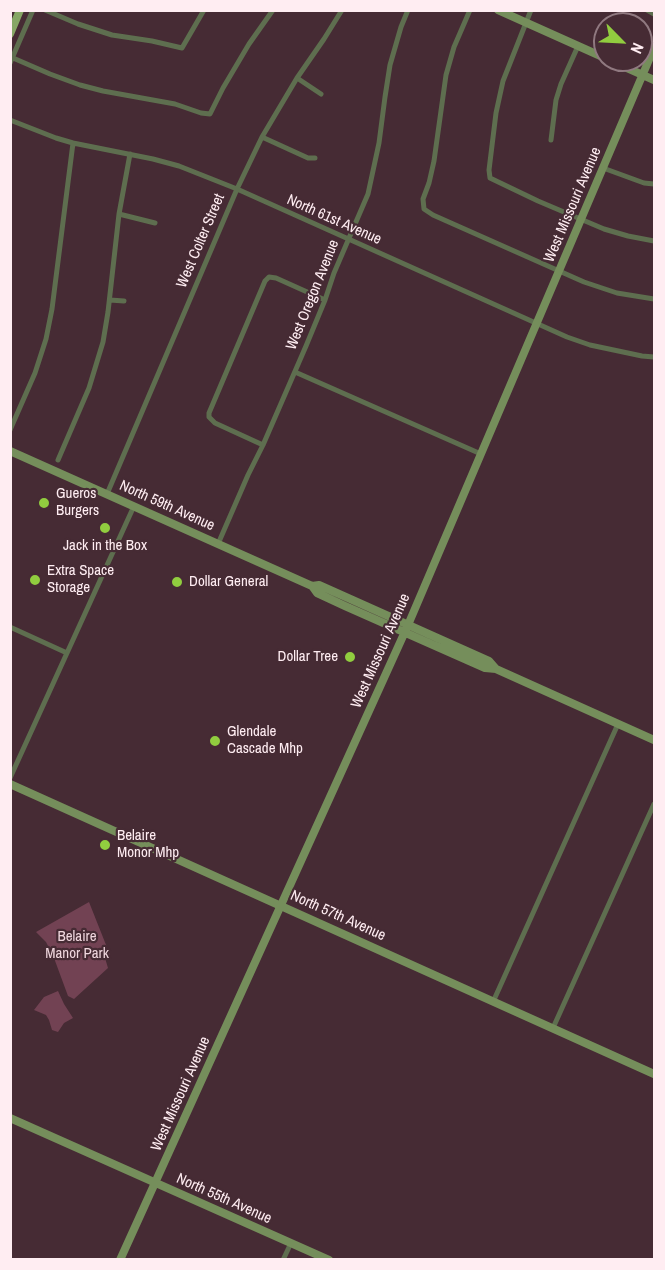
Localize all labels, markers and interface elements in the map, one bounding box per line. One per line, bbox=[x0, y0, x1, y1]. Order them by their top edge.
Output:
north arrow bbox=[593, 12, 653, 72]
text: N bbox=[626, 40, 650, 57]
street label: West Missouri Avenue bbox=[541, 145, 605, 265]
street label: West Colter Street bbox=[173, 191, 229, 291]
street label: North 61st Avenue bbox=[284, 191, 384, 249]
street label: West Oregon Avenue bbox=[283, 237, 343, 353]
street label: North 59th Avenue bbox=[117, 477, 217, 535]
place label: Gueros Burgers bbox=[56, 485, 99, 520]
marker: Gueros Burgers bbox=[37, 496, 51, 510]
marker: Jack in the Box bbox=[98, 521, 112, 535]
place label: Jack in the Box bbox=[63, 537, 147, 555]
place label: Extra Space Storage bbox=[47, 562, 114, 597]
marker: Extra Space Storage bbox=[28, 573, 42, 587]
place label: Dollar General bbox=[189, 573, 268, 591]
marker: Dollar General bbox=[170, 575, 184, 589]
street label: West Missouri Avenue bbox=[348, 591, 414, 711]
place label: Dollar Tree bbox=[278, 648, 338, 666]
marker: Dollar Tree bbox=[343, 650, 357, 664]
place label: Glendale Cascade Mhp bbox=[227, 723, 303, 758]
marker: Glendale Cascade Mhp bbox=[208, 734, 222, 748]
place label: Belaire Monor Mhp bbox=[117, 827, 179, 862]
marker: Belaire Monor Mhp bbox=[98, 838, 112, 852]
street label: North 57th Avenue bbox=[288, 887, 388, 945]
park label: Belaire Manor Park bbox=[45, 928, 109, 963]
street label: West Missouri Avenue bbox=[148, 1034, 214, 1154]
street label: North 55th Avenue bbox=[174, 1170, 274, 1228]

